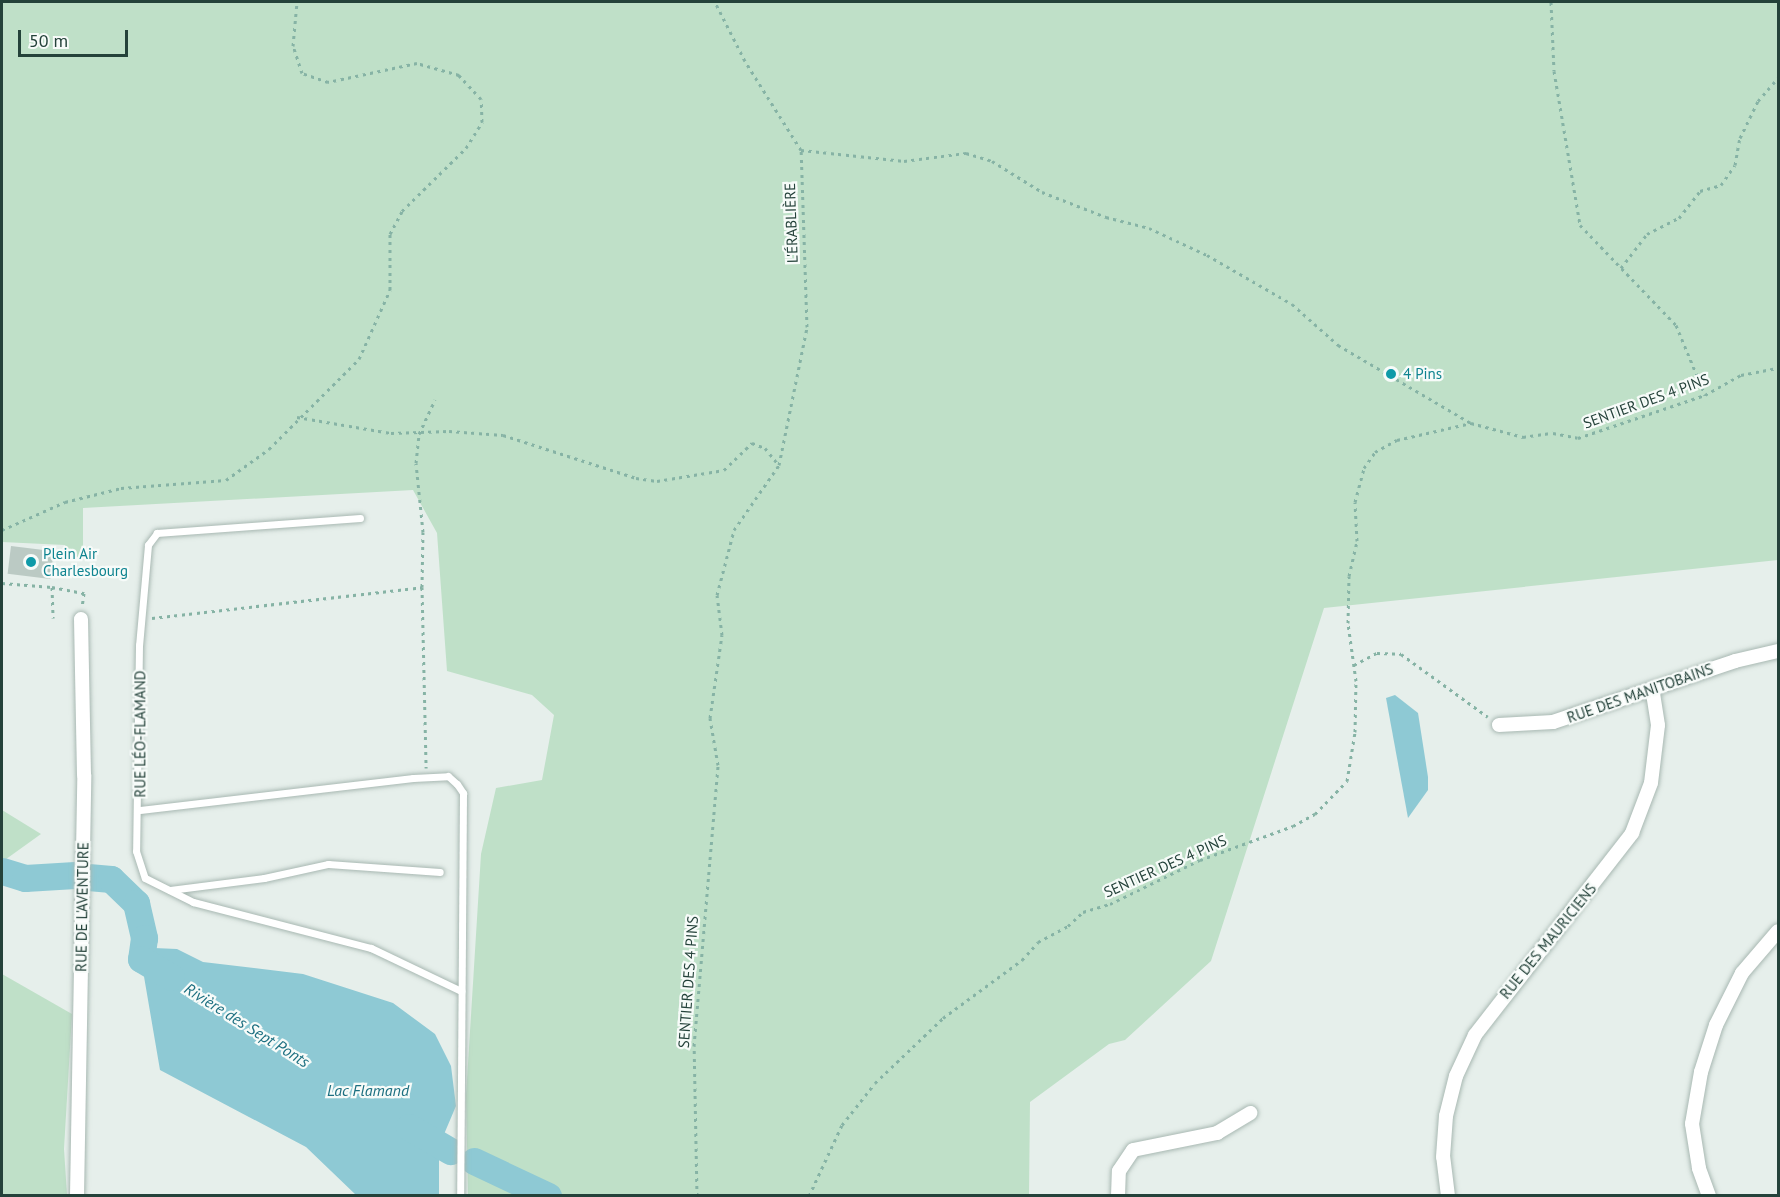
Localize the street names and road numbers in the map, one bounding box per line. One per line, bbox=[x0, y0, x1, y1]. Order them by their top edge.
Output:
street label: L'ÉRABLIÈRE bbox=[781, 183, 801, 263]
street label: SENTIER DES 4 PINS bbox=[1581, 370, 1711, 432]
street label: RUE DES MANITOBAINS bbox=[1565, 660, 1715, 726]
street label: RUE LÉO-FLAMAND bbox=[131, 670, 149, 798]
street label: SENTIER DES 4 PINS bbox=[1101, 831, 1229, 901]
street label: RUE DE L'AVENTURE bbox=[72, 842, 92, 972]
street label: RUE DES MAURICIENS bbox=[1496, 880, 1600, 1002]
street label: SENTIER DES 4 PINS bbox=[674, 915, 702, 1049]

